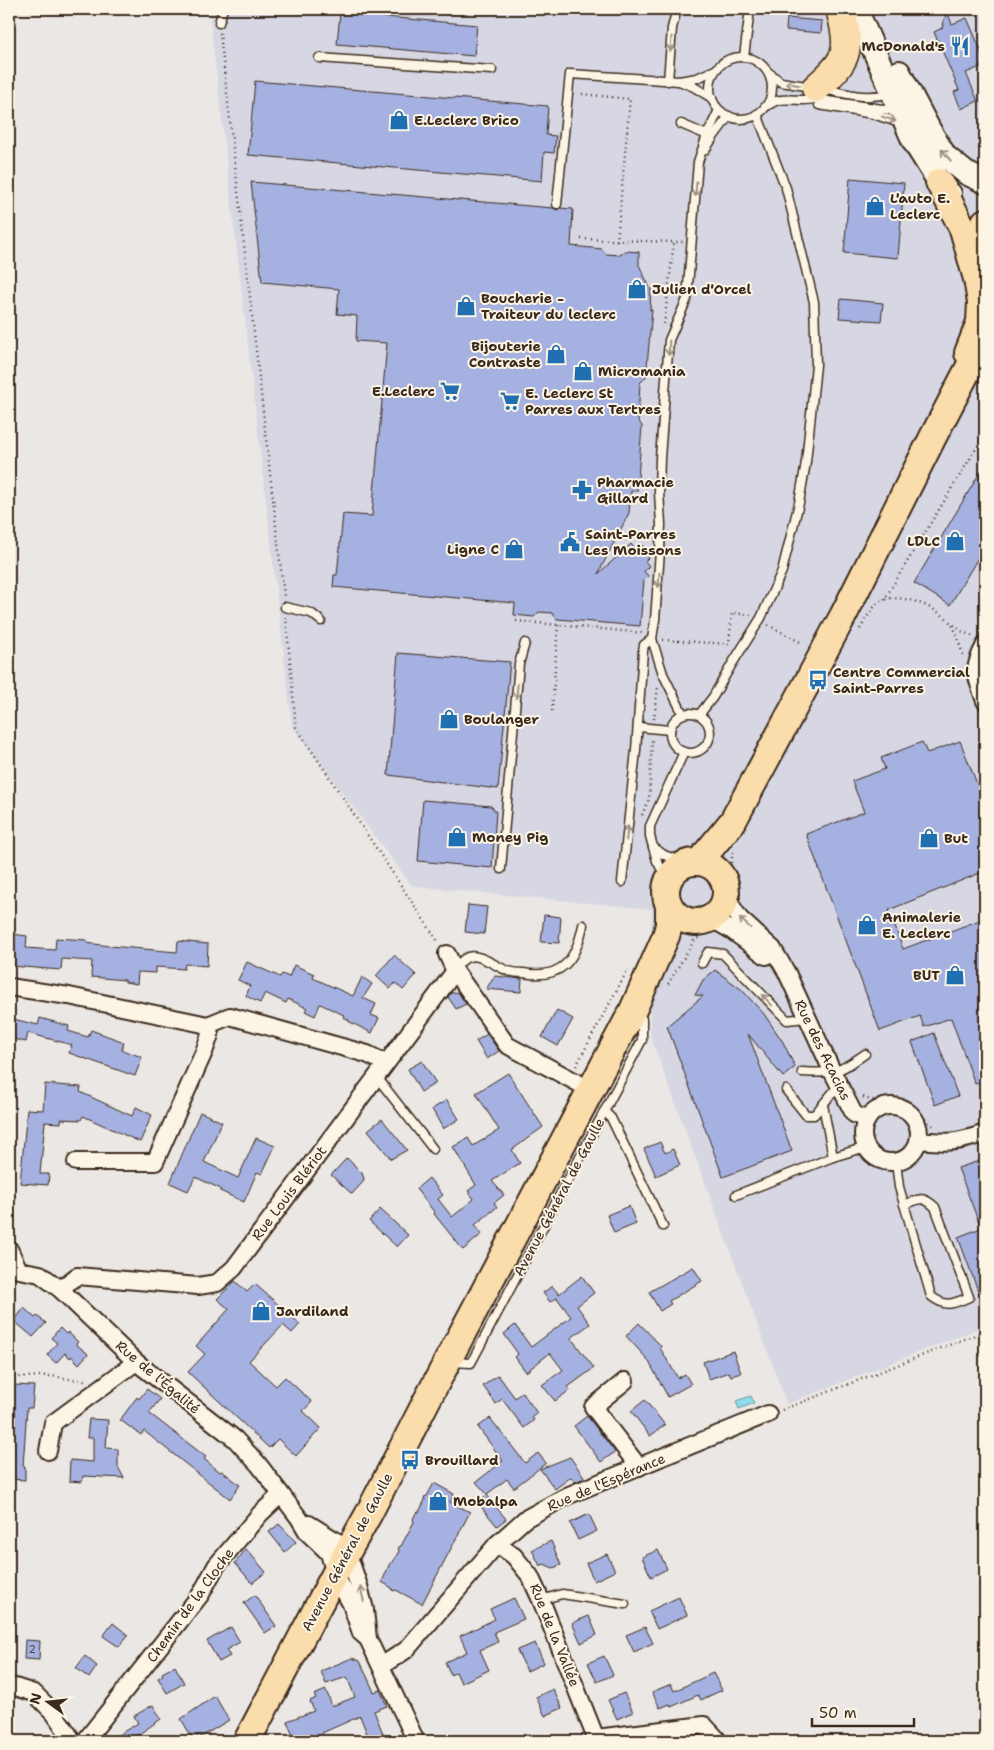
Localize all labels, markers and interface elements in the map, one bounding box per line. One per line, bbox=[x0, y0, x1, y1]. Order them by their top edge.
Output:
restaurant icon: McDonald's bbox=[949, 35, 971, 57]
one-way arrow bbox=[666, 36, 676, 52]
place label: McDonald's bbox=[861, 37, 945, 55]
one-way arrow bbox=[786, 79, 802, 89]
shop icon: E.Leclerc Brico bbox=[388, 109, 410, 131]
place label: E.Leclerc Brico bbox=[414, 111, 519, 129]
one-way arrow bbox=[881, 115, 896, 124]
one-way arrow bbox=[940, 148, 952, 161]
one-way arrow bbox=[691, 181, 700, 197]
place label: L'auto E. Leclerc bbox=[890, 189, 950, 223]
shop icon: L'auto E. Leclerc bbox=[864, 195, 886, 217]
shop icon: Julien d'Orcel bbox=[626, 278, 648, 300]
place label: Julien d'Orcel bbox=[652, 280, 752, 298]
place label: Boucherie - Traiteur du leclerc bbox=[481, 289, 616, 323]
shop icon: Boucherie - Traiteur du leclerc bbox=[455, 295, 477, 317]
place label: Bijouterie Contraste bbox=[469, 337, 541, 371]
one-way arrow bbox=[664, 339, 673, 355]
shop icon: Bijouterie Contraste bbox=[545, 343, 567, 365]
shop icon: Micromania bbox=[572, 360, 594, 382]
place label: Micromania bbox=[598, 362, 686, 380]
supermarket icon: E.Leclerc bbox=[439, 380, 461, 402]
place label: E.Leclerc bbox=[372, 382, 435, 400]
place label: E. Leclerc St Parres aux Tertres bbox=[525, 384, 661, 418]
supermarket icon: E. Leclerc St Parres aux Tertres bbox=[499, 390, 521, 412]
place label: Pharmacie Gillard bbox=[597, 473, 674, 507]
pharmacy icon: Pharmacie Gillard bbox=[571, 479, 593, 501]
place label: Saint-Parres Les Moissons bbox=[585, 525, 681, 559]
shop icon: LDLC bbox=[944, 530, 966, 552]
public building icon: Saint-Parres Les Moissons bbox=[559, 531, 581, 553]
place label: LDLC bbox=[907, 532, 940, 550]
shop icon: Ligne C bbox=[503, 538, 525, 560]
place label: Ligne C bbox=[447, 540, 499, 558]
one-way arrow bbox=[654, 571, 663, 587]
place label: Centre Commercial Saint-Parres bbox=[833, 663, 970, 697]
bus stop icon: Centre Commercial Saint-Parres bbox=[807, 669, 829, 691]
one-way arrow bbox=[512, 683, 522, 699]
shop icon: Boulanger bbox=[438, 708, 460, 730]
place label: Boulanger bbox=[464, 710, 540, 728]
shop icon: Money Pig bbox=[446, 826, 468, 848]
one-way arrow bbox=[622, 826, 632, 842]
shop icon: But bbox=[918, 827, 940, 849]
place label: Money Pig bbox=[472, 828, 548, 846]
place label: But bbox=[944, 829, 968, 847]
place label: Animalerie E. Leclerc bbox=[882, 908, 961, 942]
shop icon: Animalerie E. Leclerc bbox=[856, 914, 878, 936]
one-way arrow bbox=[738, 918, 751, 929]
shop icon: BUT bbox=[944, 964, 966, 986]
place label: BUT bbox=[913, 966, 940, 984]
one-way arrow bbox=[761, 994, 773, 1006]
street label: Rue des Acacias bbox=[791, 997, 855, 1103]
street label: Avenue Général de Gaulle bbox=[510, 1115, 609, 1279]
street label: Rue Louis Blériot bbox=[248, 1142, 330, 1244]
shop icon: Jardiland bbox=[250, 1300, 272, 1322]
place label: Jardiland bbox=[276, 1302, 349, 1320]
street label: Rue de l'Égalité bbox=[112, 1336, 204, 1418]
bus stop icon: Brouillard bbox=[399, 1449, 421, 1471]
street label: Rue de l'Espérance bbox=[544, 1449, 668, 1515]
place label: Brouillard bbox=[425, 1451, 499, 1469]
street label: Avenue Général de Gaulle bbox=[298, 1470, 397, 1634]
shop icon: Mobalpa bbox=[427, 1490, 449, 1512]
place label: Mobalpa bbox=[453, 1492, 518, 1510]
street label: Chemin de la Cloche bbox=[142, 1544, 238, 1666]
street label: Rue de la Vallée bbox=[526, 1581, 584, 1689]
one-way arrow bbox=[356, 1587, 366, 1603]
house number: 2 bbox=[28, 1642, 36, 1657]
north arrow bbox=[22, 1678, 72, 1728]
text: N bbox=[25, 1691, 46, 1706]
scale bar bbox=[812, 1695, 914, 1727]
text: 50 m bbox=[819, 1703, 857, 1723]

